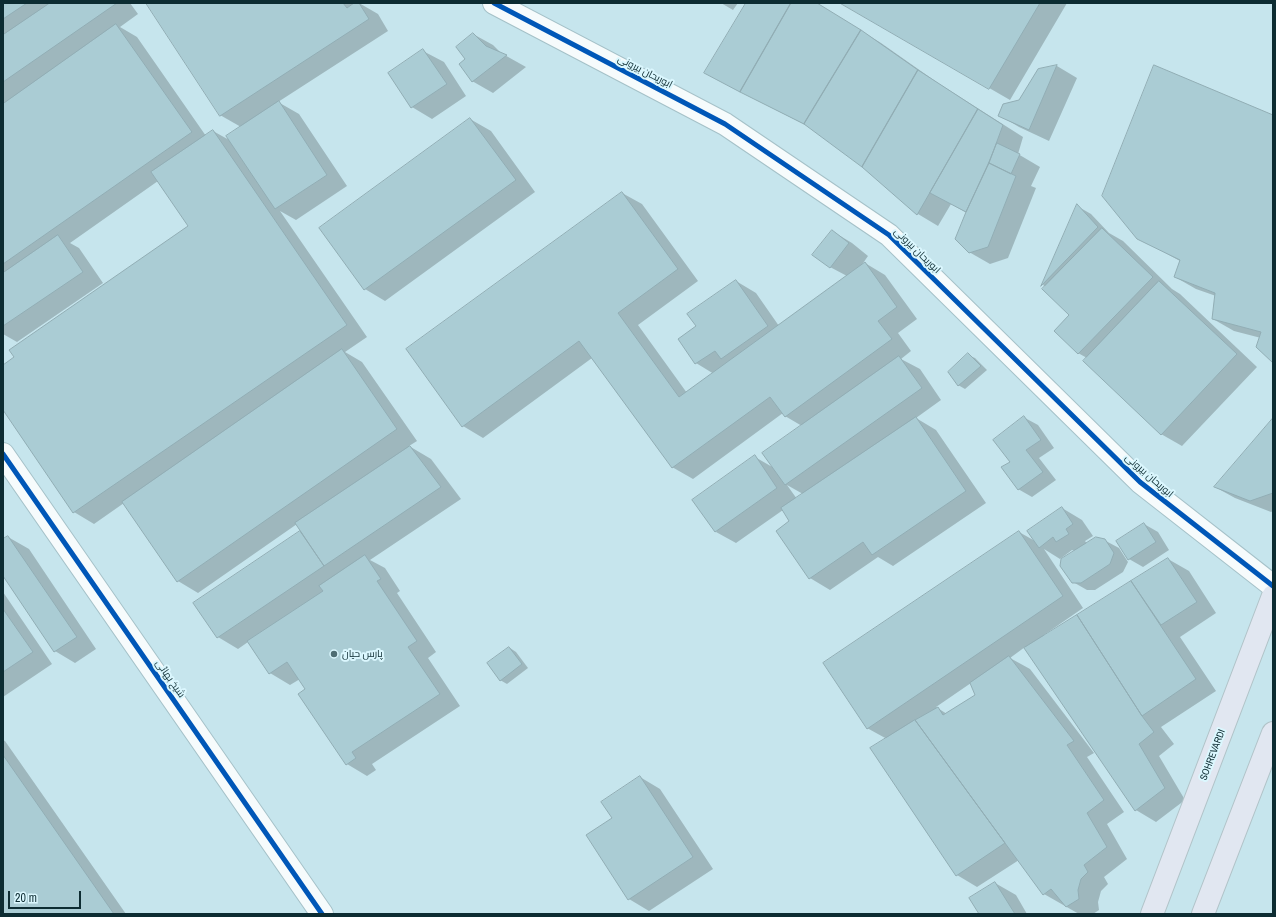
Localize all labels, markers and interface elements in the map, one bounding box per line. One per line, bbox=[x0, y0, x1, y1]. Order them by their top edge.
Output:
street label: ابوریحان بیرونی bbox=[616, 53, 674, 91]
street label: ابوریحان بیرونی bbox=[891, 226, 943, 276]
street label: ابوریحان بیرونی bbox=[1122, 452, 1176, 500]
place label: پارس حیان bbox=[342, 648, 383, 660]
marker: پارس حیان bbox=[329, 649, 339, 659]
street label: شیخ بهائی bbox=[153, 658, 187, 700]
street label: SOHREVARDI bbox=[1198, 728, 1228, 782]
scale bar bbox=[10, 883, 83, 909]
text: 20 m bbox=[15, 890, 37, 906]

